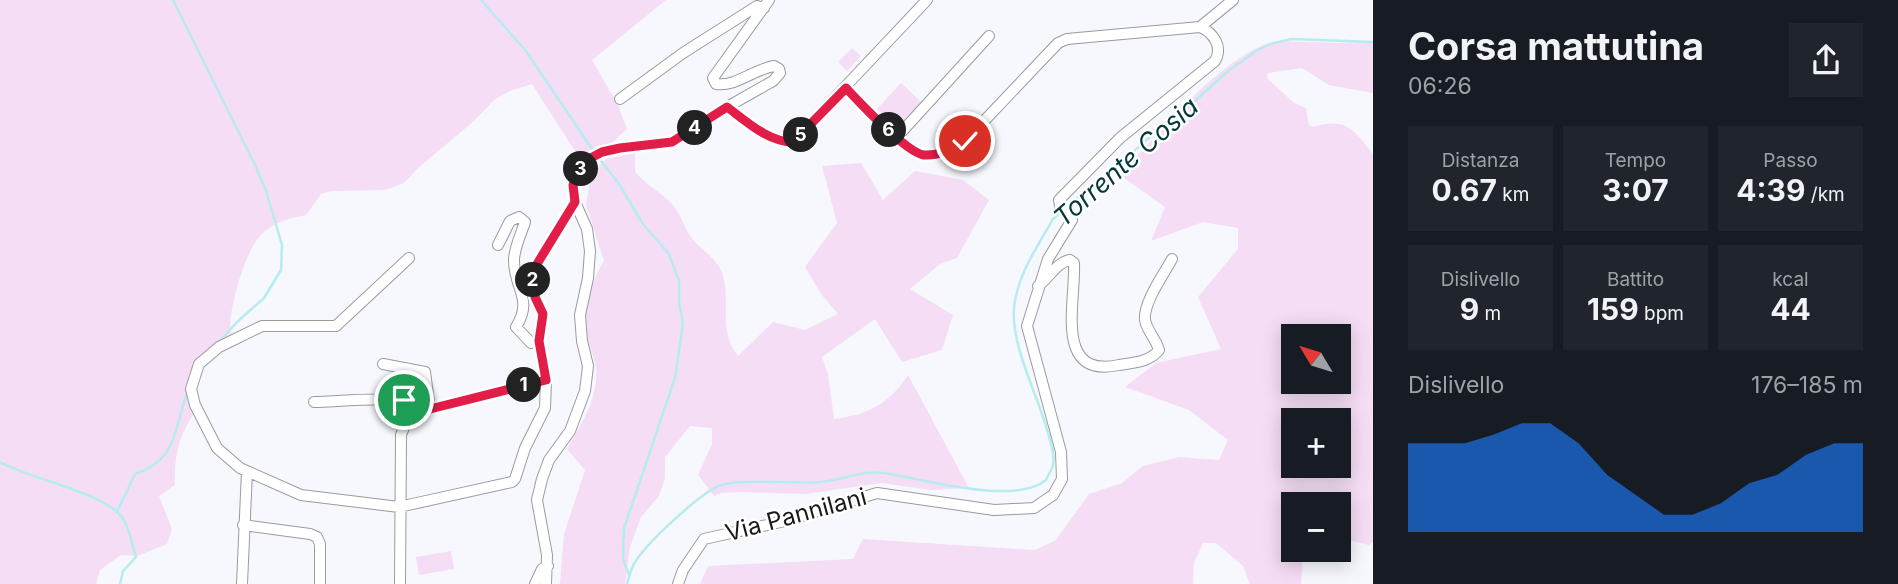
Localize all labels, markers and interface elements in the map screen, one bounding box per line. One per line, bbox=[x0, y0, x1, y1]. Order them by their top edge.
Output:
text: Corsa mattutina bbox=[1408, 23, 1704, 69]
button: share bbox=[1789, 23, 1863, 97]
text: 06:26 bbox=[1408, 72, 1472, 100]
water label: Torrente Cosia bbox=[1047, 90, 1204, 233]
pin: 4 bbox=[678, 110, 712, 146]
pin bbox=[935, 111, 995, 171]
pin: 6 bbox=[872, 113, 906, 148]
text: 4 bbox=[688, 116, 701, 139]
pin: 5 bbox=[784, 118, 818, 152]
text: 6 bbox=[882, 118, 895, 141]
icon: check bbox=[946, 122, 984, 160]
text: 5 bbox=[794, 123, 807, 146]
text: Distanza bbox=[1442, 149, 1519, 172]
text: Tempo bbox=[1605, 149, 1666, 172]
text: Passo bbox=[1763, 149, 1818, 172]
pin: 3 bbox=[564, 152, 598, 186]
text: 3 bbox=[574, 157, 587, 180]
text: 0.67 bbox=[1432, 172, 1497, 208]
text: 3:07 bbox=[1602, 172, 1669, 208]
text: 4:39 bbox=[1736, 172, 1805, 208]
text: km bbox=[1497, 183, 1529, 206]
text: /km bbox=[1805, 183, 1845, 206]
pin: 2 bbox=[516, 262, 550, 298]
text: 2 bbox=[527, 268, 538, 291]
text: Dislivello bbox=[1441, 268, 1520, 291]
text: Battito bbox=[1607, 268, 1664, 291]
text: kcal bbox=[1772, 268, 1809, 291]
text: 9 bbox=[1460, 291, 1479, 327]
text: 159 bbox=[1587, 291, 1639, 327]
text: 44 bbox=[1770, 291, 1811, 327]
text: m bbox=[1479, 302, 1501, 325]
text: bpm bbox=[1639, 302, 1684, 325]
north arrow bbox=[1281, 324, 1351, 394]
map controls bbox=[1281, 324, 1351, 562]
pin: 1 bbox=[506, 368, 542, 402]
pin bbox=[374, 370, 434, 430]
text: Dislivello bbox=[1408, 371, 1504, 399]
text: 176–185 m bbox=[1751, 371, 1863, 399]
text: 1 bbox=[519, 373, 528, 396]
icon: arrive bbox=[385, 381, 423, 419]
button: + bbox=[1281, 408, 1351, 478]
street label: Via Pannilani bbox=[722, 482, 870, 547]
button: − bbox=[1281, 492, 1351, 562]

